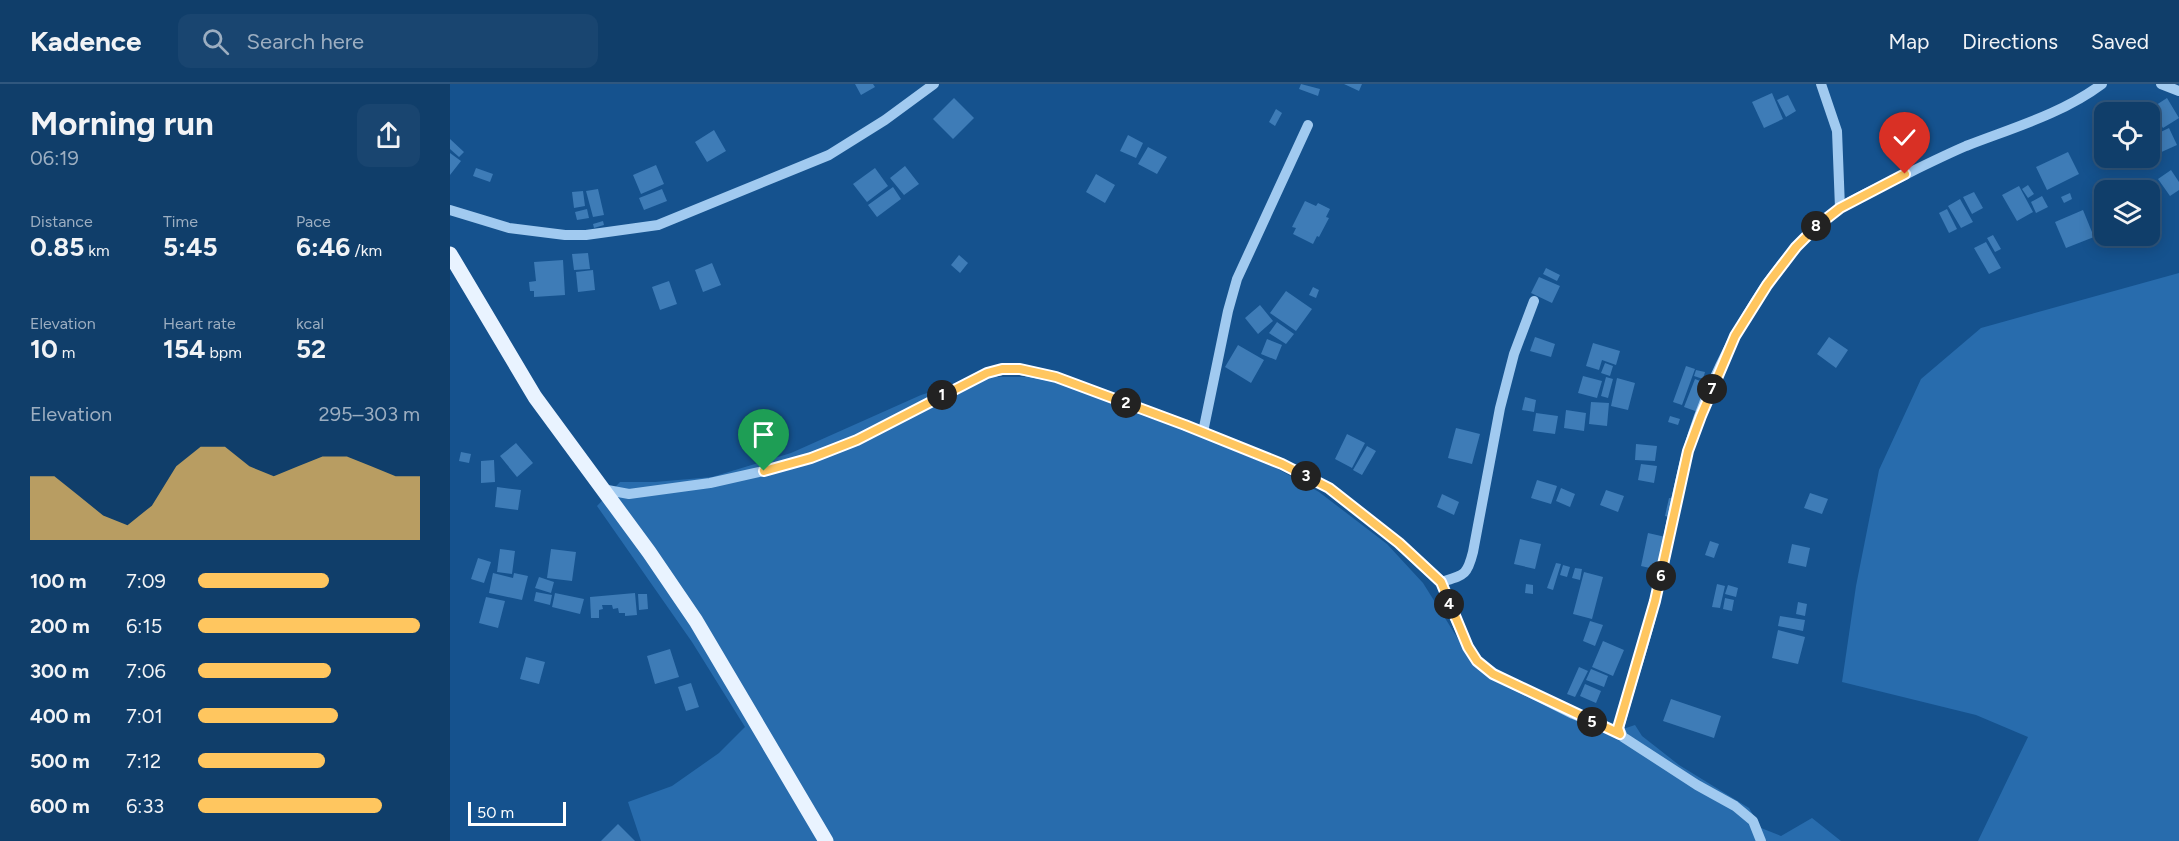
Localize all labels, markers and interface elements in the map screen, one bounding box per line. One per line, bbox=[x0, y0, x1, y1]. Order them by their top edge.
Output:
search box bbox=[178, 14, 598, 68]
text: Kadence bbox=[30, 24, 142, 58]
icon: search bbox=[199, 25, 232, 58]
text: Search here bbox=[247, 28, 364, 55]
text: Map bbox=[1888, 29, 1929, 54]
text: Directions bbox=[1962, 29, 2058, 54]
text: Saved bbox=[2091, 29, 2149, 54]
map controls bbox=[2094, 102, 2160, 246]
button: locate bbox=[2094, 102, 2160, 168]
text: Morning run bbox=[30, 104, 214, 143]
button: share bbox=[357, 104, 420, 167]
pin bbox=[1879, 112, 1930, 174]
icon: check bbox=[1888, 121, 1921, 154]
text: 06:19 bbox=[30, 146, 79, 170]
button: layers bbox=[2094, 180, 2160, 246]
pin: 8 bbox=[1801, 211, 1831, 241]
text: Distance bbox=[30, 212, 93, 231]
text: Time bbox=[163, 212, 198, 231]
text: Pace bbox=[296, 212, 331, 231]
text: 8 bbox=[1811, 216, 1821, 235]
text: 0.85 bbox=[30, 231, 84, 263]
text: 5:45 bbox=[163, 231, 218, 263]
text: 6:46 bbox=[296, 231, 350, 263]
text: km bbox=[84, 241, 110, 260]
text: /km bbox=[350, 241, 382, 260]
text: Elevation bbox=[30, 314, 96, 333]
text: Heart rate bbox=[163, 314, 236, 333]
text: kcal bbox=[296, 314, 324, 333]
text: 10 bbox=[30, 333, 58, 365]
text: 154 bbox=[163, 333, 206, 365]
text: 52 bbox=[296, 333, 326, 365]
text: m bbox=[58, 343, 75, 362]
text: bpm bbox=[206, 343, 242, 362]
pin: 7 bbox=[1697, 374, 1727, 404]
text: 7 bbox=[1708, 379, 1716, 398]
pin: 1 bbox=[927, 380, 957, 410]
text: 1 bbox=[939, 385, 945, 404]
pin: 2 bbox=[1111, 388, 1141, 418]
text: 2 bbox=[1121, 393, 1131, 412]
text: Elevation bbox=[30, 402, 112, 426]
text: 295–303 m bbox=[318, 402, 420, 426]
pin bbox=[738, 409, 789, 471]
icon: arrive bbox=[747, 418, 780, 451]
pin: 3 bbox=[1291, 461, 1321, 491]
text: 3 bbox=[1302, 466, 1310, 485]
pin: 6 bbox=[1646, 561, 1676, 591]
text: 6 bbox=[1656, 566, 1666, 585]
text: 100 m bbox=[30, 569, 87, 593]
text: 7:09 bbox=[126, 569, 166, 593]
pin: 4 bbox=[1434, 589, 1464, 619]
text: 4 bbox=[1444, 594, 1454, 613]
text: 200 m bbox=[30, 614, 90, 638]
text: 6:15 bbox=[126, 614, 162, 638]
text: 300 m bbox=[30, 659, 89, 683]
text: 7:06 bbox=[126, 659, 166, 683]
text: 400 m bbox=[30, 704, 91, 728]
text: 7:01 bbox=[126, 704, 163, 728]
pin: 5 bbox=[1577, 707, 1607, 737]
text: 5 bbox=[1587, 712, 1597, 731]
text: 500 m bbox=[30, 749, 90, 773]
text: 7:12 bbox=[126, 749, 161, 773]
text: 600 m bbox=[30, 794, 90, 818]
text: 6:33 bbox=[126, 794, 164, 818]
scale bar bbox=[468, 799, 566, 826]
text: 50 m bbox=[477, 803, 514, 822]

